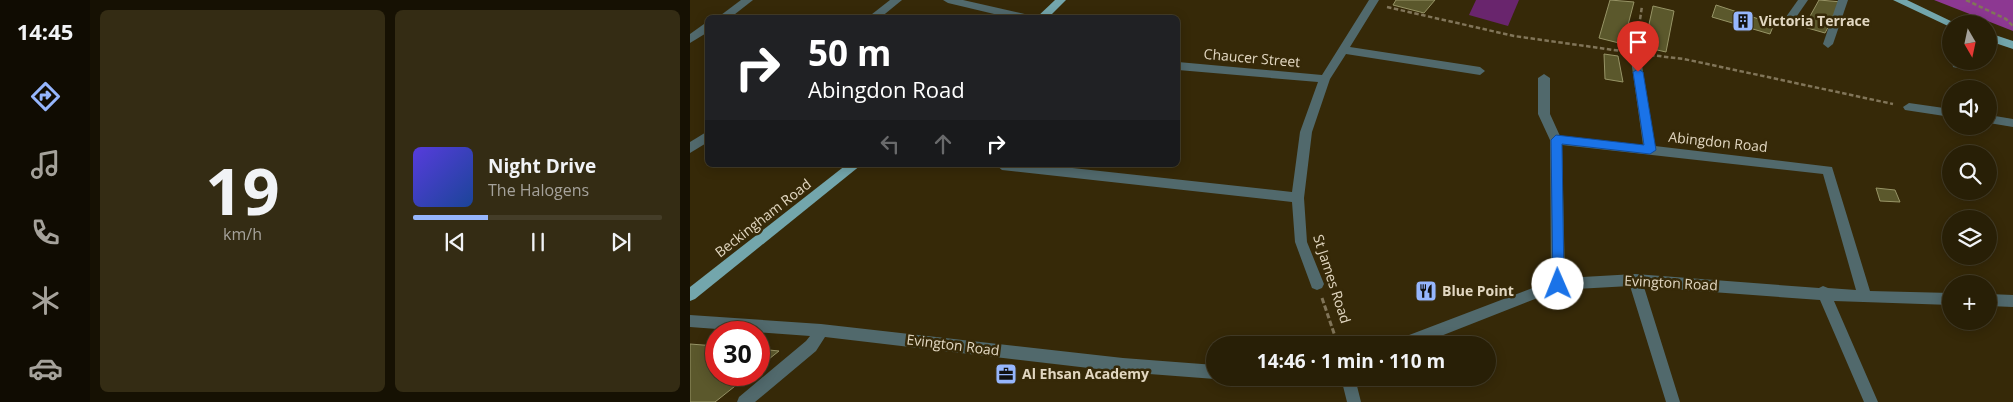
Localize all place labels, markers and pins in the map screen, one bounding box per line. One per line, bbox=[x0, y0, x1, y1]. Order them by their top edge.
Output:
building icon: Victoria Terrace bbox=[1731, 9, 1755, 33]
place label: Victoria Terrace bbox=[1759, 11, 1870, 30]
pin bbox=[1617, 21, 1659, 72]
restaurant icon: Blue Point bbox=[1414, 279, 1438, 303]
place label: Blue Point bbox=[1442, 281, 1514, 300]
office icon: Al Ehsan Academy bbox=[994, 362, 1018, 386]
place label: Al Ehsan Academy bbox=[1022, 364, 1149, 383]

